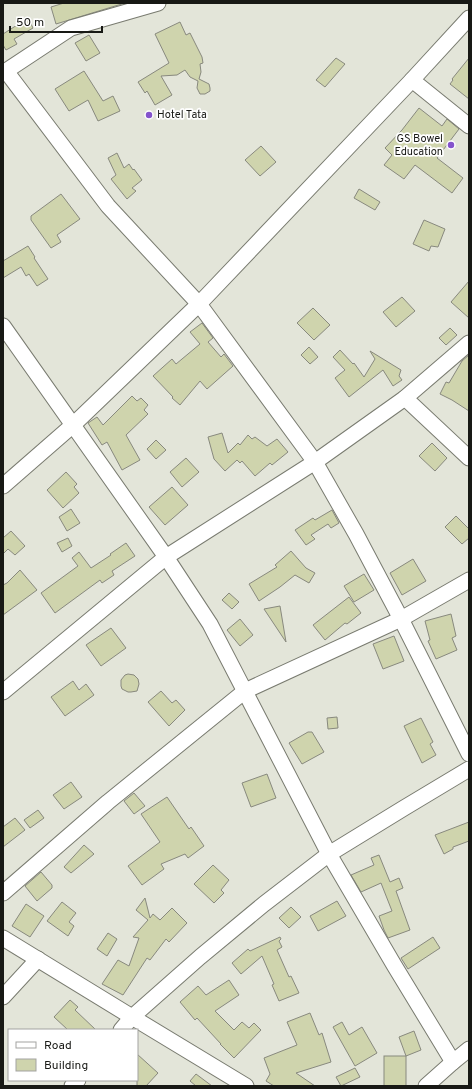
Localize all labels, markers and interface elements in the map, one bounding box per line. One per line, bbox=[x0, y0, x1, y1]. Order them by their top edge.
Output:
scale bar bbox=[10, 8, 102, 34]
text: 50 m bbox=[16, 15, 44, 31]
place label: Hotel Tata bbox=[157, 108, 207, 122]
marker: Hotel Tata bbox=[144, 110, 154, 120]
place label: GS Bowel Education bbox=[394, 132, 443, 159]
marker: GS Bowel Education bbox=[446, 140, 456, 150]
legend bbox=[8, 1029, 138, 1081]
text: Road bbox=[44, 1038, 72, 1054]
text: Building bbox=[44, 1058, 88, 1074]

